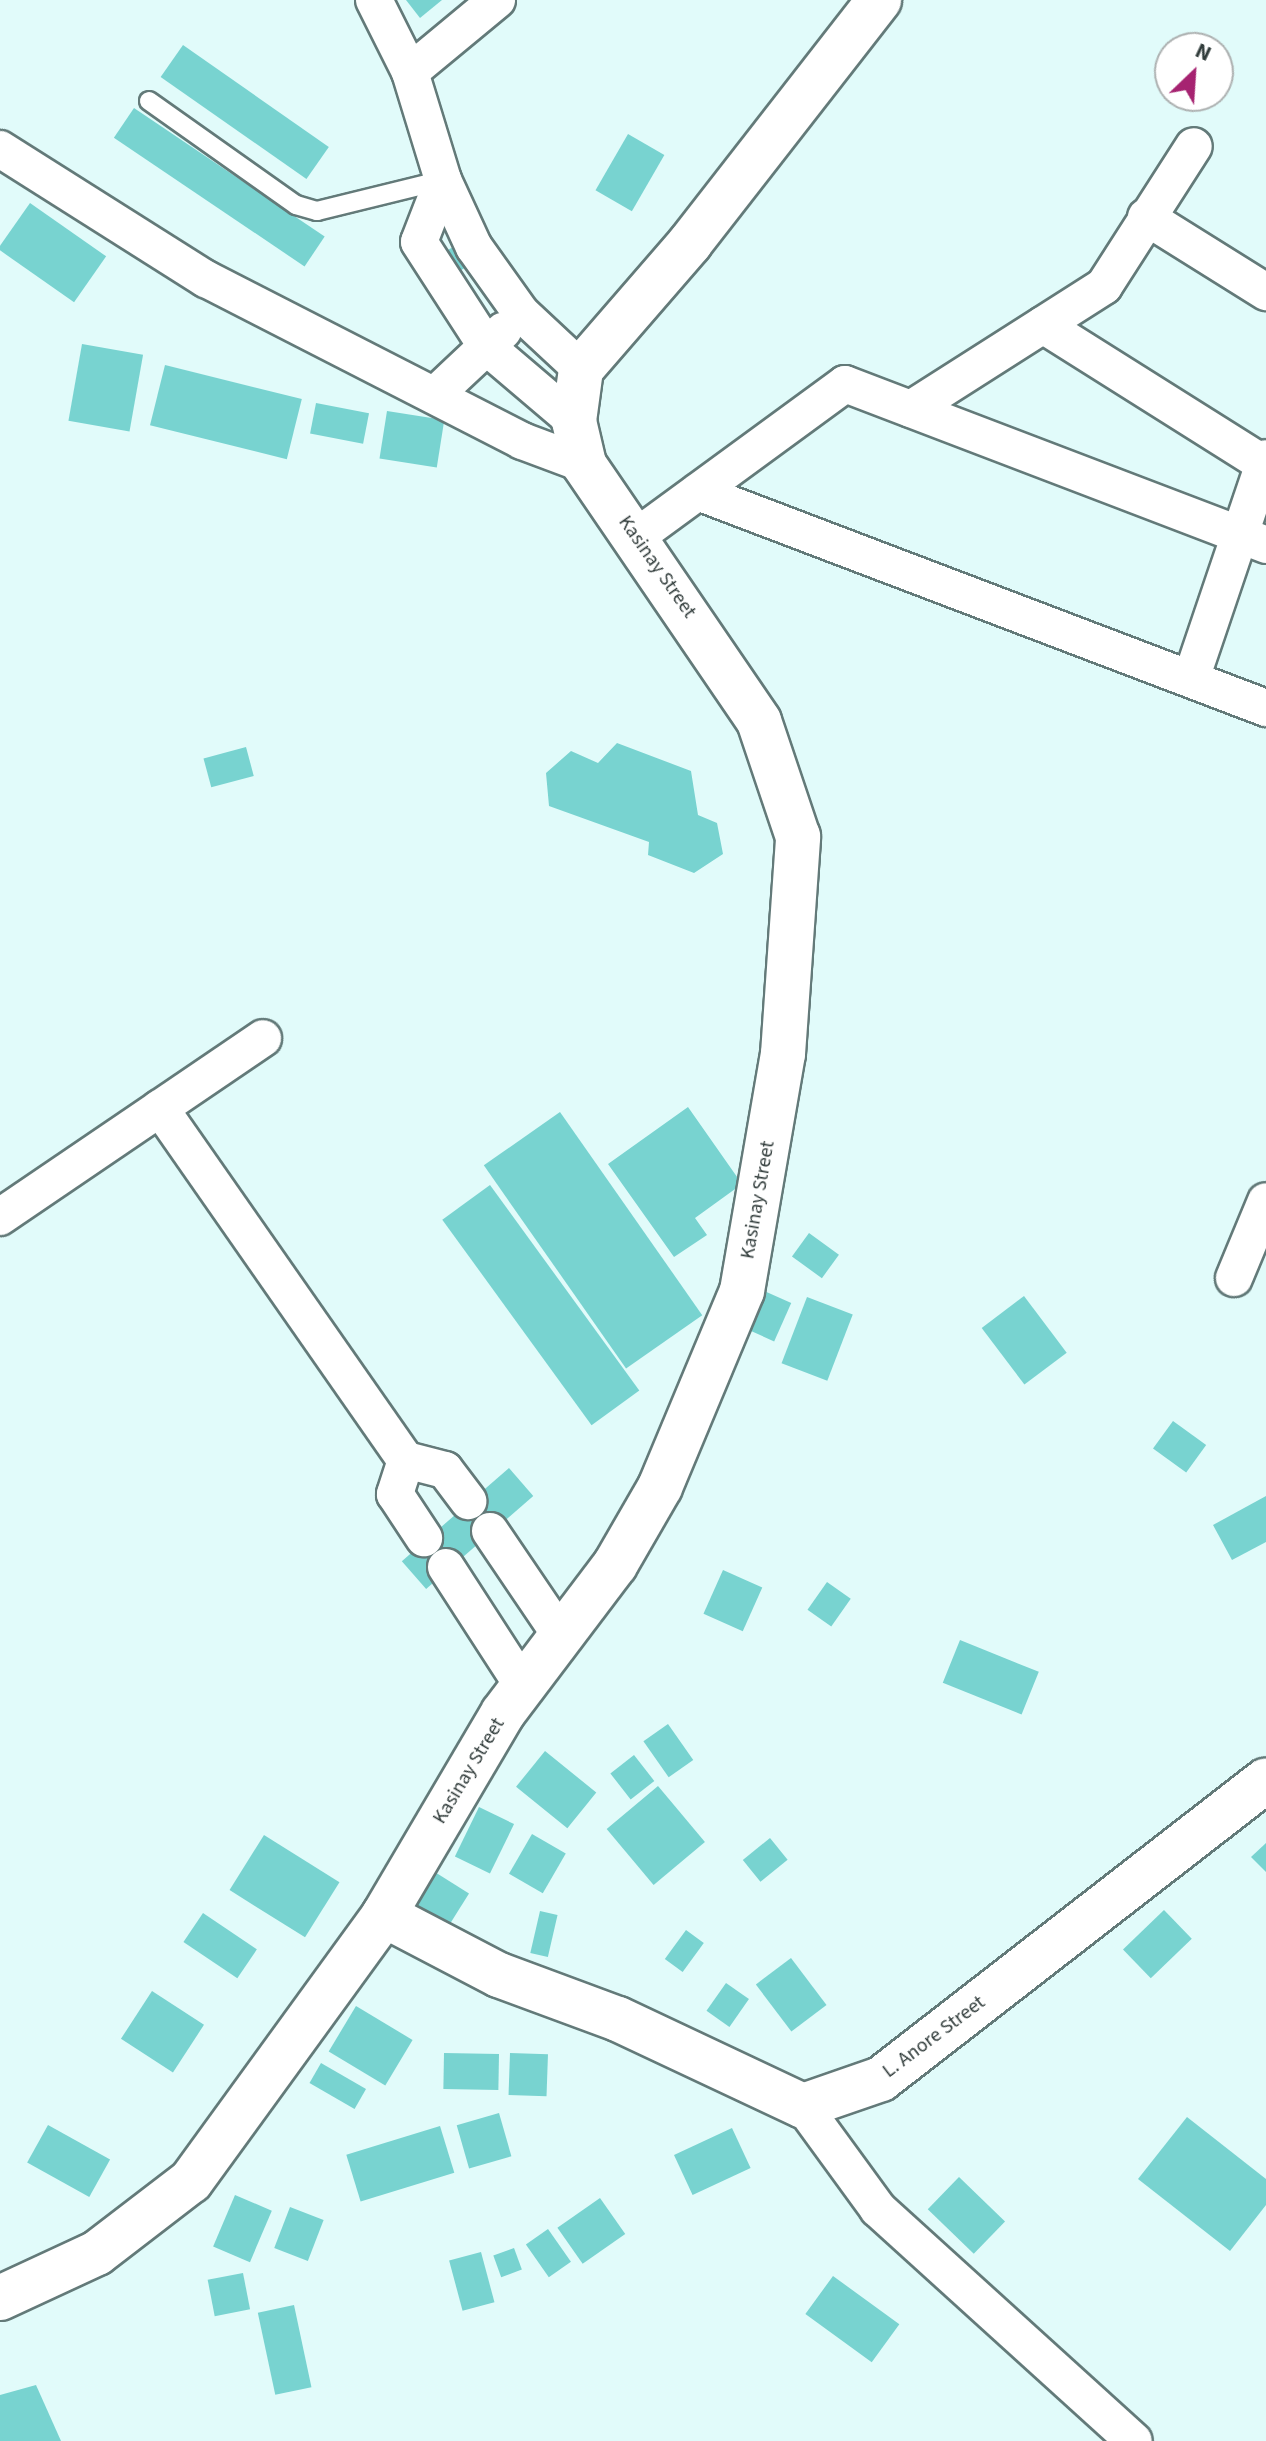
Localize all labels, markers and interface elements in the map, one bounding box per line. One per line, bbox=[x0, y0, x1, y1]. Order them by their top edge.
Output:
north arrow bbox=[1154, 32, 1234, 112]
text: N bbox=[1190, 34, 1217, 70]
street label: Kasinay Street bbox=[613, 511, 701, 623]
street label: Kasinay Street bbox=[736, 1139, 780, 1261]
street label: Kasinay Street bbox=[428, 1714, 510, 1828]
street label: L. Anore Street bbox=[878, 1991, 990, 2083]

